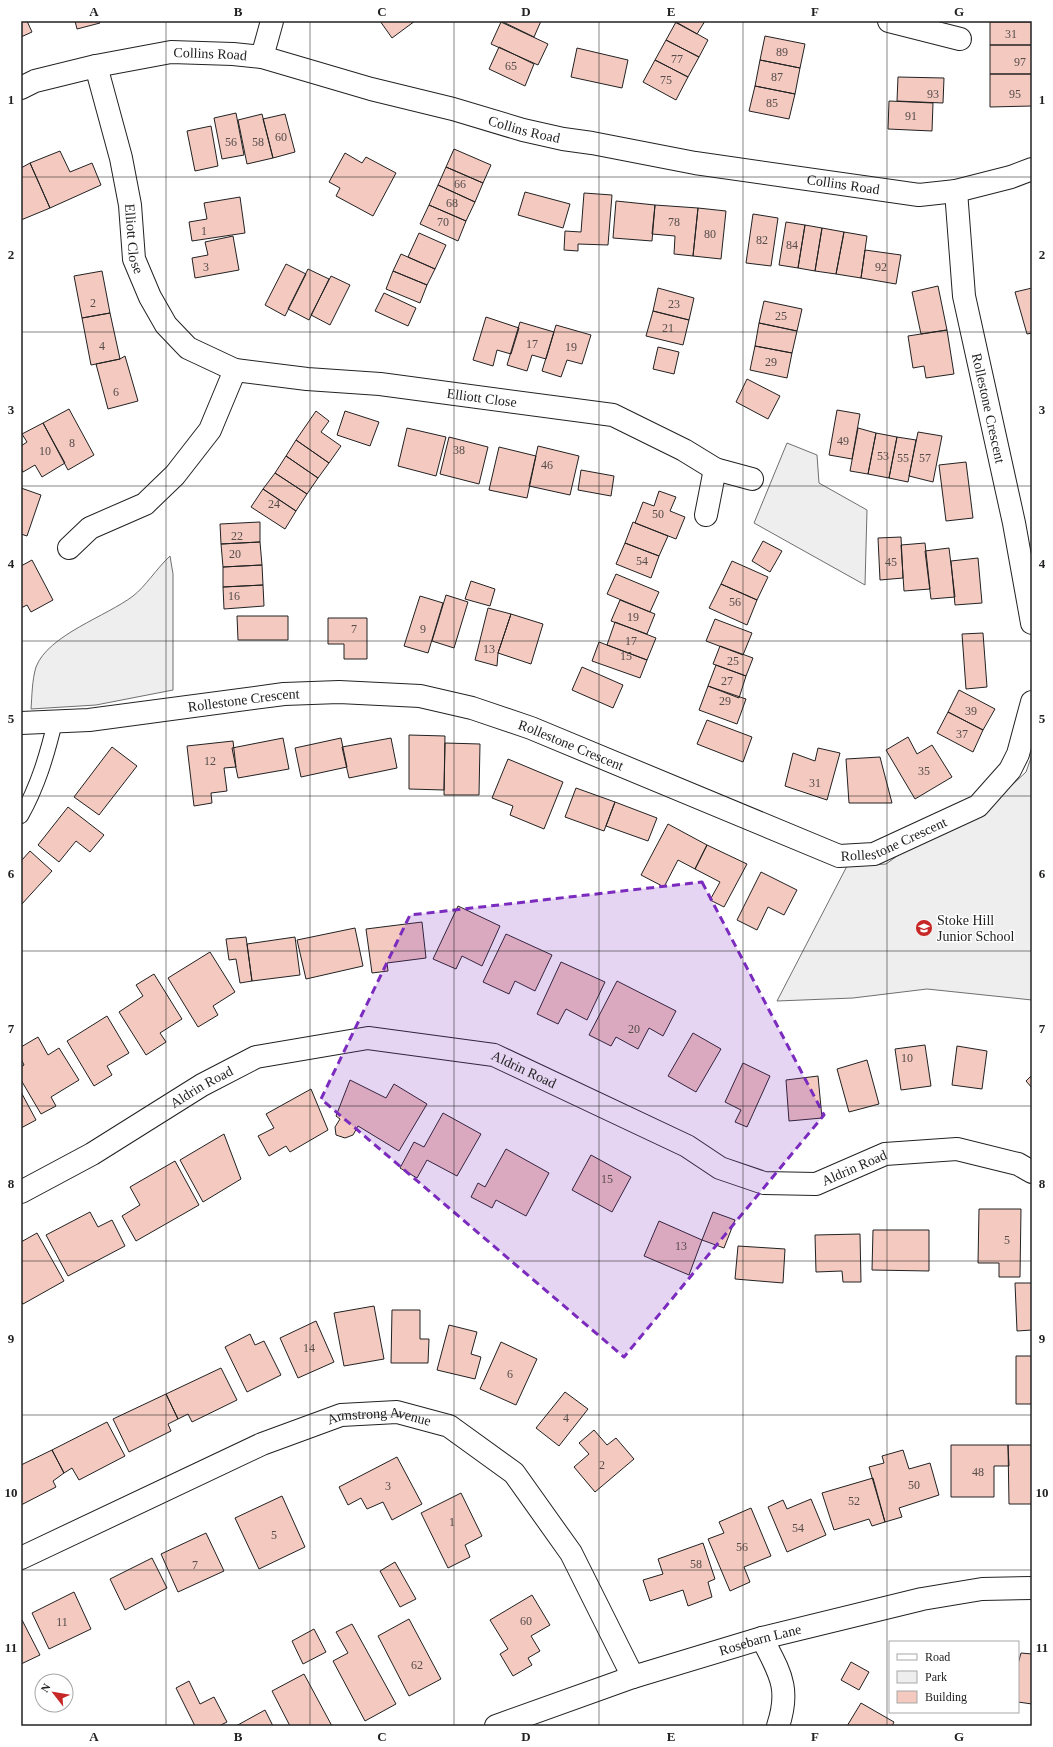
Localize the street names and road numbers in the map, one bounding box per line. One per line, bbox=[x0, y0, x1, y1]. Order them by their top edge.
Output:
street label: Collins Road bbox=[173, 45, 248, 63]
street label: Collins Road bbox=[486, 113, 561, 146]
street label: Collins Road bbox=[806, 172, 881, 197]
street label: Elliott Close bbox=[122, 203, 146, 276]
street label: Rollestone Crescent bbox=[969, 352, 1008, 465]
street label: Elliott Close bbox=[446, 386, 518, 410]
street label: Rollestone Crescent bbox=[187, 686, 300, 715]
street label: Rollestone Crescent bbox=[516, 717, 626, 774]
street label: Rollestone Crescent bbox=[840, 814, 949, 864]
street label: Aldrin Road bbox=[489, 1048, 558, 1091]
street label: Aldrin Road bbox=[168, 1063, 235, 1111]
street label: Aldrin Road bbox=[819, 1147, 889, 1189]
street label: Armstrong Avenue bbox=[325, 1405, 433, 1429]
street label: Rosebarn Lane bbox=[717, 1622, 803, 1659]

